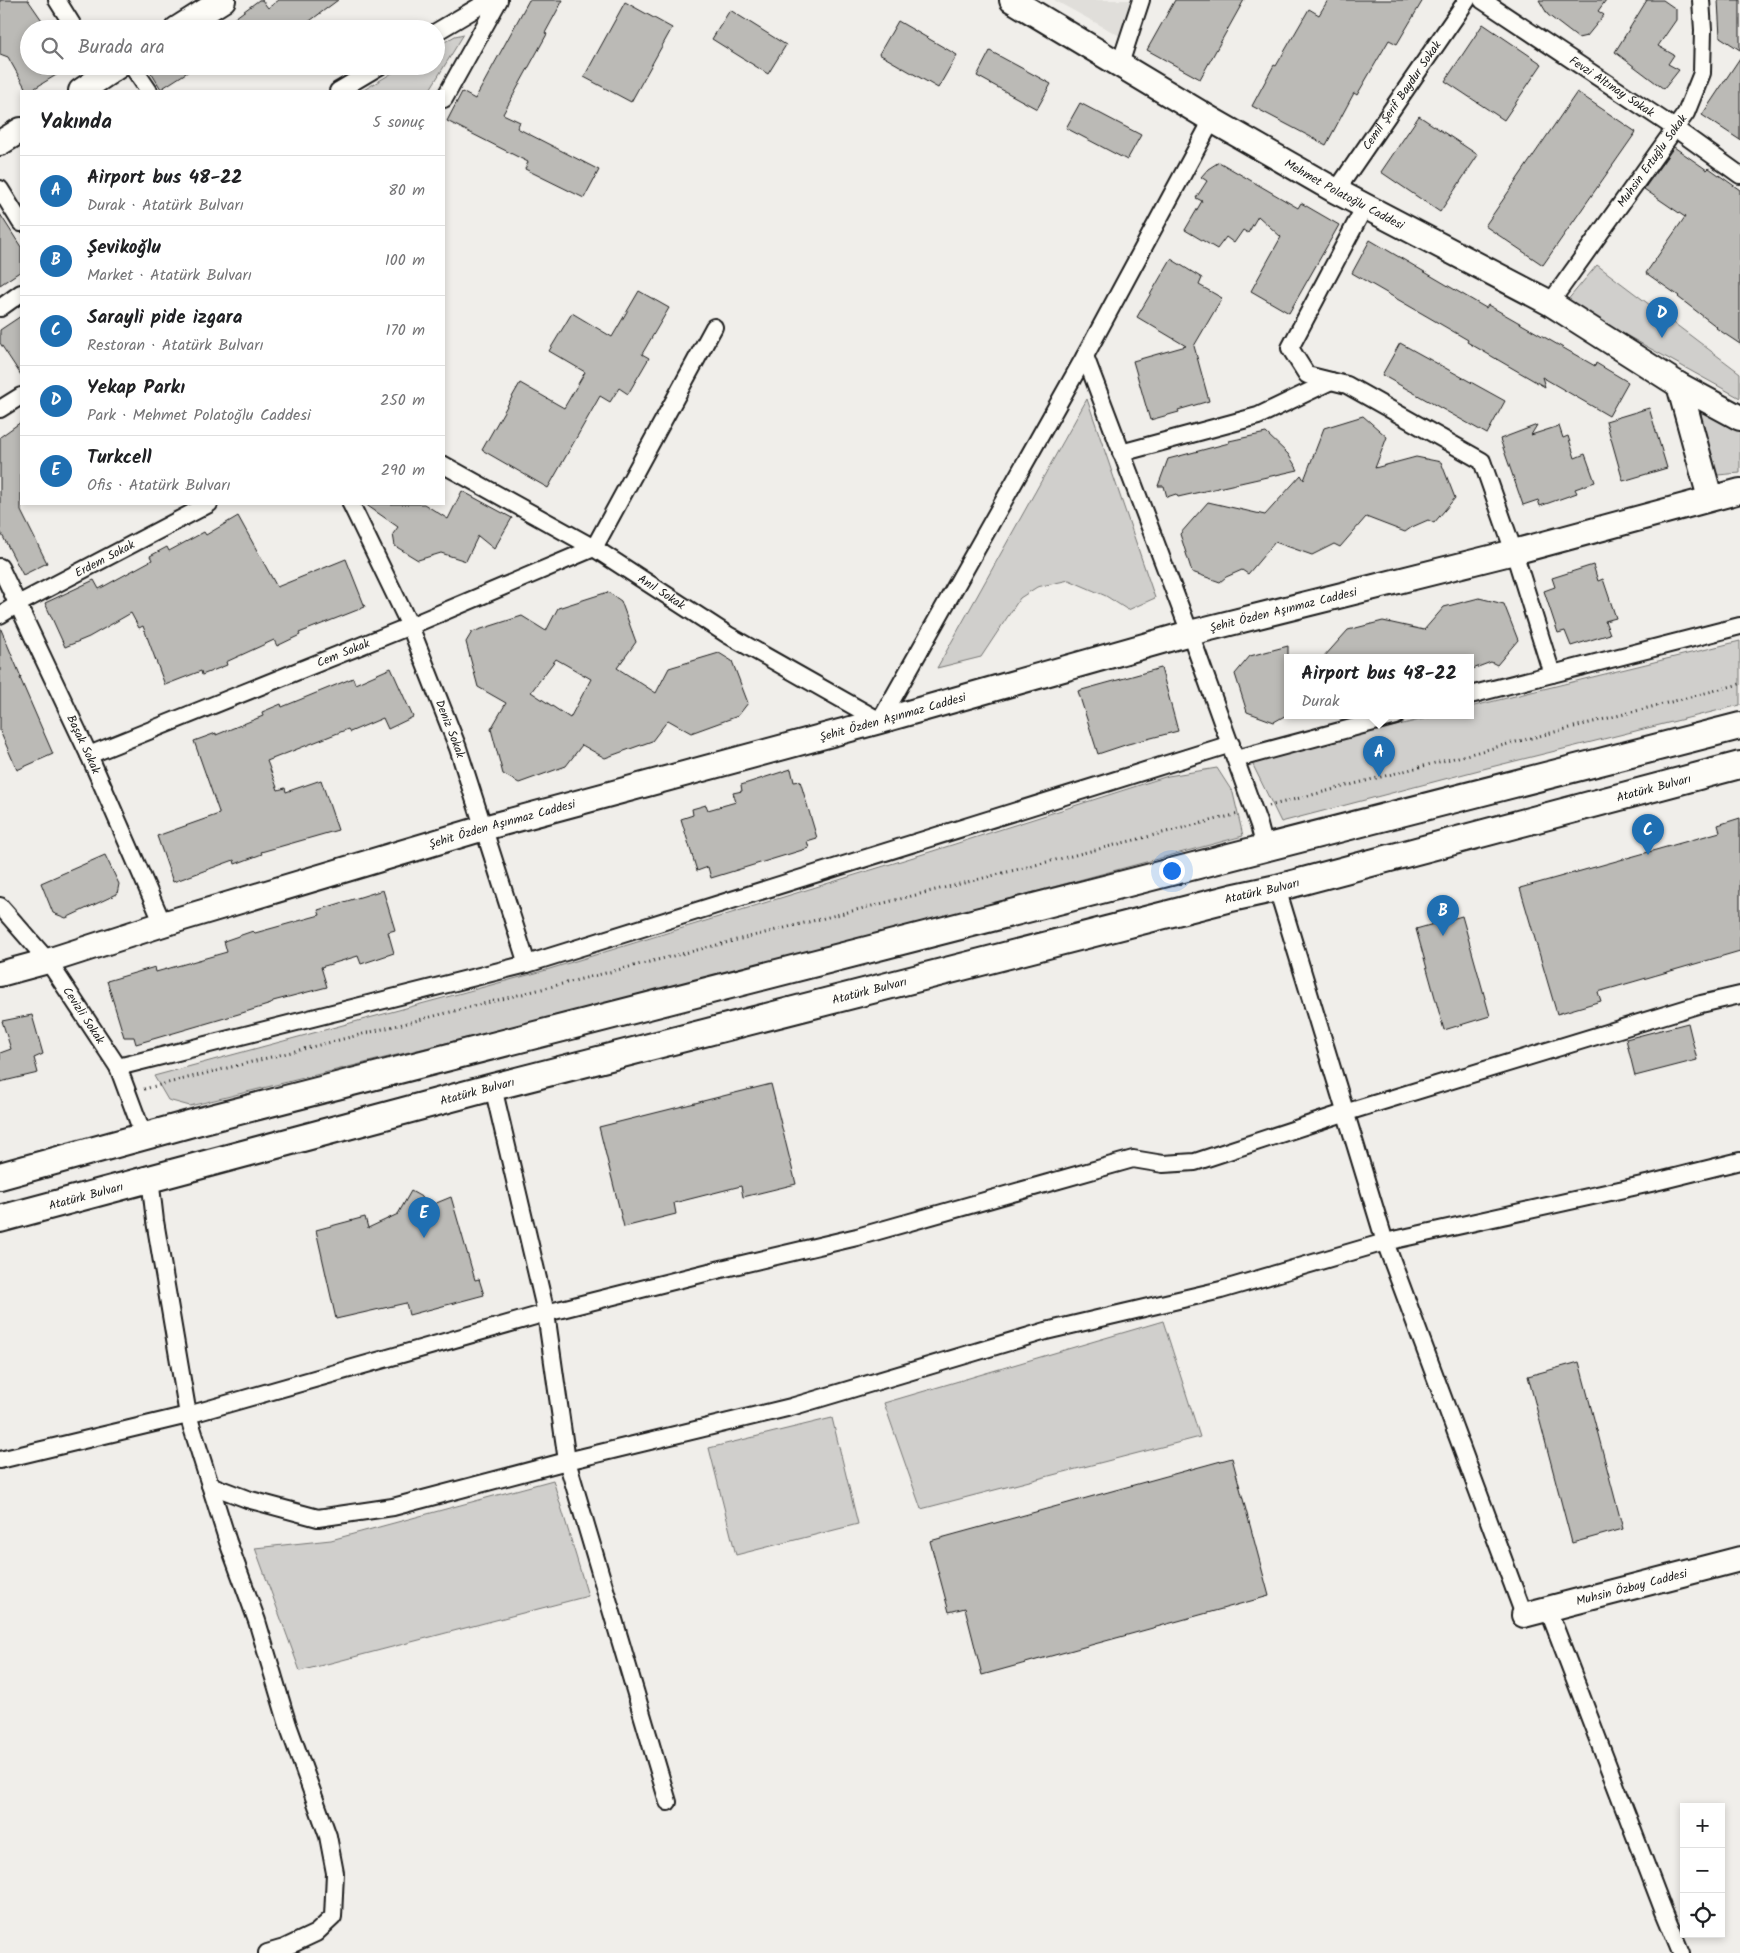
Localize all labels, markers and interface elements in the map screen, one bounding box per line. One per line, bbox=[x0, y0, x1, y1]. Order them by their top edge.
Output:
search box bbox=[20, 20, 445, 75]
text: Burada ara bbox=[78, 33, 165, 63]
icon: search bbox=[38, 34, 66, 62]
street label: Cemil Şerif Baydur Sokak bbox=[1358, 37, 1447, 154]
street label: Fevzi Altınay Sokak bbox=[1565, 51, 1658, 122]
text: Yakında bbox=[40, 106, 112, 139]
text: 5 sonuç bbox=[373, 110, 425, 135]
street label: Muhsin Ertuğlu Sokak bbox=[1612, 110, 1692, 211]
street label: Mehmet Polatoğlu Caddesi bbox=[1281, 154, 1408, 236]
text: Airport bus 48-22 bbox=[87, 163, 242, 193]
text: A bbox=[51, 178, 61, 203]
text: 80 m bbox=[388, 178, 425, 203]
text: Durak · Atatürk Bulvarı bbox=[87, 193, 244, 218]
text: Şevikoğlu bbox=[87, 233, 161, 263]
text: B bbox=[51, 248, 61, 273]
text: 100 m bbox=[385, 248, 425, 273]
text: Market · Atatürk Bulvarı bbox=[87, 263, 252, 288]
pin: D bbox=[1646, 297, 1678, 338]
text: Sarayli pide izgara bbox=[87, 303, 242, 333]
text: C bbox=[51, 318, 61, 343]
text: 170 m bbox=[385, 318, 425, 343]
text: Restoran · Atatürk Bulvarı bbox=[87, 333, 264, 358]
text: Yekap Parkı bbox=[87, 373, 185, 403]
text: D bbox=[51, 388, 61, 413]
text: 250 m bbox=[380, 388, 425, 413]
text: Park · Mehmet Polatoğlu Caddesi bbox=[87, 403, 311, 428]
text: Turkcell bbox=[87, 443, 152, 473]
text: E bbox=[52, 458, 60, 483]
text: 290 m bbox=[381, 458, 425, 483]
text: Ofis · Atatürk Bulvarı bbox=[87, 473, 231, 498]
street label: Erdem Sokak bbox=[72, 535, 139, 583]
street label: Anıl Sokak bbox=[634, 570, 689, 615]
street label: Şehit Özden Aşınmaz Caddesi bbox=[1207, 582, 1360, 638]
street label: Cem Sokak bbox=[314, 634, 373, 672]
popup bbox=[1284, 654, 1474, 719]
text: Airport bus 48-22 bbox=[1301, 659, 1457, 689]
street label: Şehit Özden Aşınmaz Caddesi bbox=[817, 688, 969, 747]
text: Durak bbox=[1301, 689, 1340, 714]
street label: Deniz Sokak bbox=[430, 697, 470, 761]
street label: Başak Sokak bbox=[61, 712, 105, 777]
pin: A bbox=[1363, 736, 1395, 777]
street label: Atatürk Bulvarı bbox=[1614, 769, 1693, 807]
street label: Şehit Özden Aşınmaz Caddesi bbox=[427, 794, 579, 854]
pin: C bbox=[1632, 814, 1664, 855]
your location bbox=[1159, 858, 1185, 884]
street label: Atatürk Bulvarı bbox=[1222, 873, 1302, 909]
pin: B bbox=[1427, 895, 1459, 936]
street label: Atatürk Bulvarı bbox=[830, 972, 909, 1010]
street label: Cevizli Sokak bbox=[58, 983, 109, 1048]
street label: Atatürk Bulvarı bbox=[438, 1073, 517, 1111]
street label: Atatürk Bulvarı bbox=[47, 1177, 126, 1216]
pin: E bbox=[408, 1197, 440, 1238]
street label: Muhsin Özbay Caddesi bbox=[1574, 1564, 1690, 1611]
map controls bbox=[1680, 1803, 1725, 1938]
button: + bbox=[1680, 1803, 1725, 1848]
button: − bbox=[1680, 1848, 1725, 1893]
button: locate bbox=[1680, 1893, 1725, 1938]

